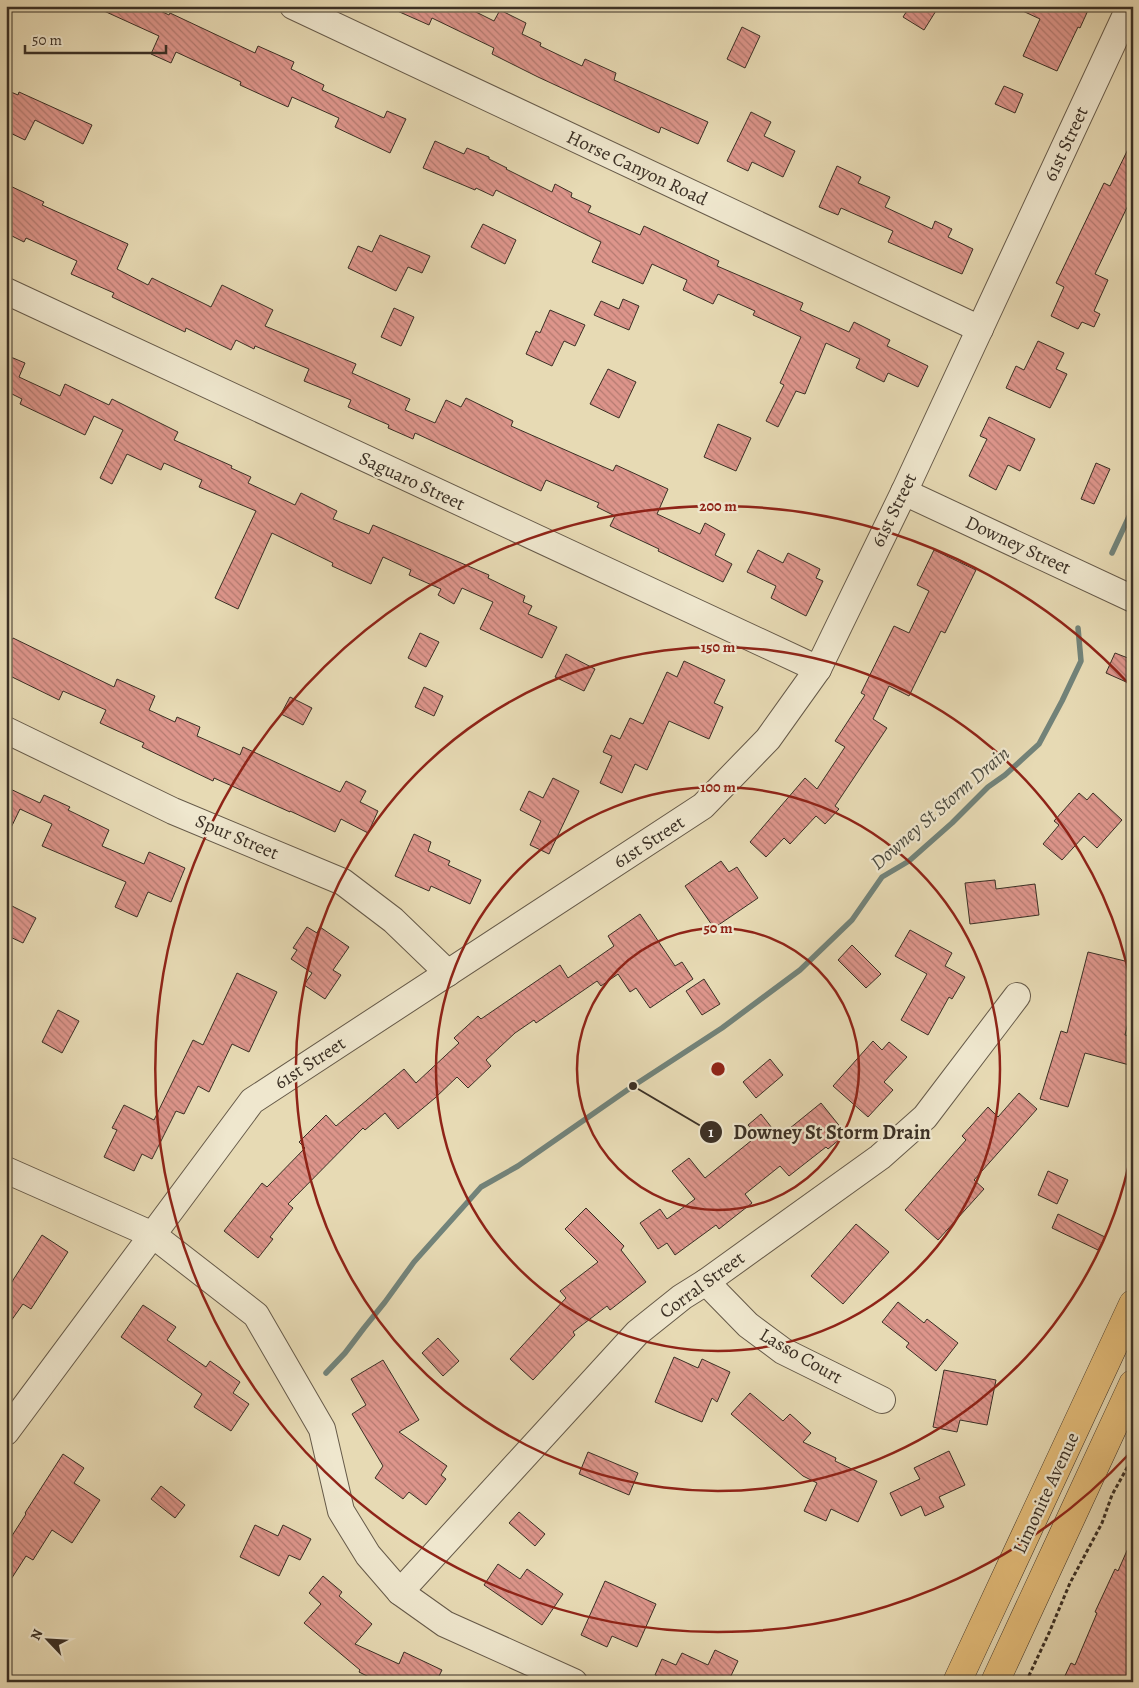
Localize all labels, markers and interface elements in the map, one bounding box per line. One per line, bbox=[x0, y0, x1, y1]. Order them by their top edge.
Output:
scale bar bbox=[25, 22, 166, 54]
text: 50 m bbox=[32, 30, 62, 50]
street label: 61st Street bbox=[1037, 102, 1095, 186]
street label: Horse Canyon Road bbox=[562, 124, 712, 212]
street label: Saguaro Street bbox=[355, 445, 469, 517]
street label: 61st Street bbox=[865, 468, 923, 552]
text: 200 m bbox=[699, 496, 737, 516]
street label: Downey Street bbox=[961, 509, 1075, 581]
text: 150 m bbox=[701, 637, 736, 657]
water label: Downey St Storm Drain bbox=[865, 740, 1015, 876]
text: 100 m bbox=[700, 777, 736, 797]
street label: Spur Street bbox=[191, 808, 283, 866]
street label: 61st Street bbox=[609, 809, 689, 875]
text: 50 m bbox=[703, 918, 733, 938]
street label: 61st Street bbox=[270, 1030, 350, 1096]
centre of rings bbox=[709, 1060, 727, 1078]
callout: Downey St Storm Drain bbox=[698, 1115, 941, 1150]
text: Downey St Storm Drain bbox=[733, 1119, 931, 1146]
text: 1 bbox=[708, 1122, 714, 1142]
street label: Corral Street bbox=[654, 1245, 750, 1325]
street label: Lasso Court bbox=[755, 1322, 847, 1390]
street label: Limonite Avenue bbox=[1007, 1428, 1085, 1558]
north arrow bbox=[22, 1616, 72, 1666]
text: N bbox=[26, 1626, 47, 1643]

